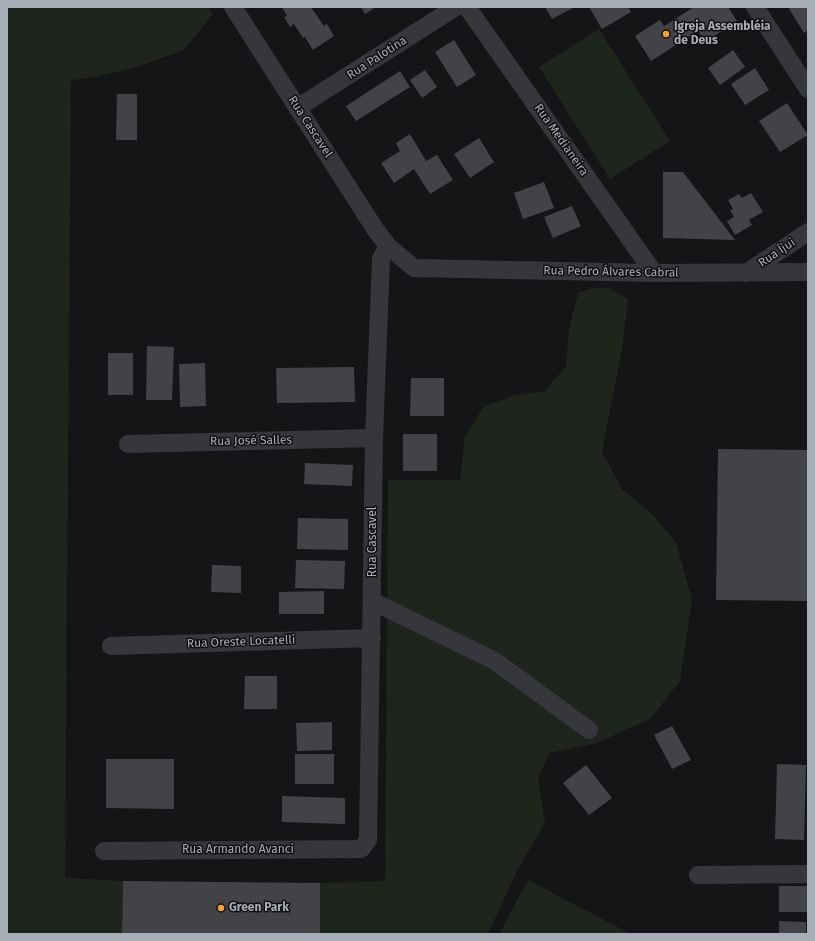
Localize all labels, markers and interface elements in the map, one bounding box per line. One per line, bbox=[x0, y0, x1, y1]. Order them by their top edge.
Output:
place label: Igreja Assembléia de Deus bbox=[674, 20, 771, 48]
marker: Igreja Assembléia de Deus bbox=[661, 29, 671, 39]
street label: Rua Palotina bbox=[344, 33, 410, 83]
street label: Rua Cascavel bbox=[285, 94, 335, 160]
street label: Rua Medianeira bbox=[531, 101, 591, 179]
street label: Rua Íjui bbox=[756, 236, 798, 270]
street label: Rua Pedro Álvares Cabral bbox=[543, 264, 679, 280]
street label: Rua José Salles bbox=[210, 433, 292, 449]
street label: Rua Cascavel bbox=[366, 507, 380, 577]
street label: Rua Oreste Locatelli bbox=[187, 633, 295, 651]
street label: Rua Armando Avanci bbox=[182, 843, 294, 857]
place label: Green Park bbox=[229, 901, 289, 915]
marker: Green Park bbox=[216, 903, 226, 913]

